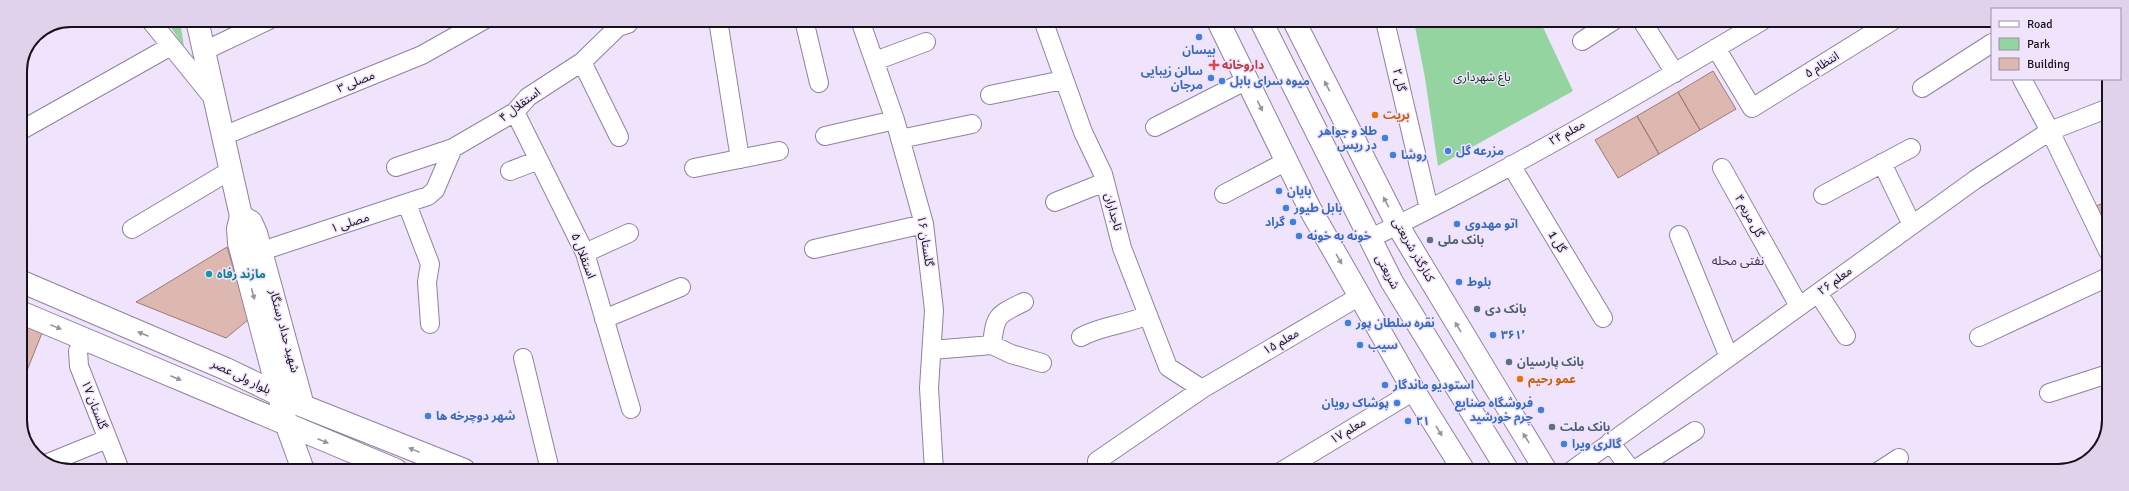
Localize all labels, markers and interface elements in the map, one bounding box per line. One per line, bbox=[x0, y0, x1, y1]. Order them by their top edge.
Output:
legend bbox=[1991, 8, 2121, 80]
text: Road bbox=[2027, 17, 2053, 32]
marker: بیسان bbox=[1194, 32, 1204, 42]
text: Park bbox=[2027, 37, 2050, 52]
place label: بیسان bbox=[1182, 43, 1216, 58]
street label: انتظام ۵ bbox=[1802, 49, 1843, 82]
text: Building bbox=[2027, 57, 2070, 72]
place label: داروخانه bbox=[1222, 58, 1264, 73]
marker: داروخانه bbox=[1209, 60, 1219, 70]
place label: سالن زیبایی مرجان bbox=[1141, 64, 1203, 93]
street label: گل ۲ bbox=[1389, 67, 1409, 94]
street label: مصلی ۳ bbox=[335, 68, 377, 96]
park label: باغ شهرداری bbox=[1453, 70, 1511, 86]
marker: سالن زیبایی مرجان bbox=[1206, 73, 1216, 83]
place label: میوه سرای بابل bbox=[1230, 74, 1310, 89]
marker: میوه سرای بابل bbox=[1217, 76, 1227, 86]
one-way arrow bbox=[1324, 80, 1331, 92]
street label: استقلال ۴ bbox=[496, 85, 544, 125]
one-way arrow bbox=[1257, 100, 1263, 112]
place label: بریت bbox=[1383, 108, 1410, 123]
marker: بریت bbox=[1370, 110, 1380, 120]
street label: معلم ۲۴ bbox=[1546, 117, 1588, 150]
place label: طلا و جواهر در ریس bbox=[1318, 124, 1377, 153]
marker: طلا و جواهر در ریس bbox=[1380, 133, 1390, 143]
place label: مزرعه گل bbox=[1456, 144, 1504, 159]
marker: مزرعه گل bbox=[1443, 146, 1453, 156]
place label: روشا bbox=[1401, 148, 1427, 163]
marker: روشا bbox=[1388, 150, 1398, 160]
place label: بایان bbox=[1287, 184, 1312, 199]
marker: بایان bbox=[1274, 186, 1284, 196]
street label: تاجداران bbox=[1101, 191, 1125, 233]
street label: گل مریم ۴ bbox=[1730, 192, 1767, 242]
one-way arrow bbox=[1383, 196, 1389, 208]
place label: بابل طیور bbox=[1293, 201, 1343, 216]
marker: بابل طیور bbox=[1281, 203, 1291, 213]
street label: مصلی ۱ bbox=[329, 210, 371, 236]
street label: گلستان ۱۶ bbox=[914, 214, 937, 269]
place label: گراد bbox=[1265, 215, 1286, 230]
street label: کنارگذر شریعتی bbox=[1389, 215, 1438, 286]
marker: گراد bbox=[1288, 217, 1298, 227]
place label: اتو مهدوی bbox=[1465, 217, 1518, 232]
marker: اتو مهدوی bbox=[1452, 219, 1462, 229]
street label: گل 1 bbox=[1545, 228, 1570, 257]
place label: خونه به خونه bbox=[1307, 229, 1372, 244]
street label: استقلال ۵ bbox=[567, 231, 599, 281]
marker: خونه به خونه bbox=[1294, 231, 1304, 241]
place label: بانک ملی bbox=[1438, 233, 1484, 248]
marker: بانک ملی bbox=[1425, 235, 1435, 245]
street label: شریعتی bbox=[1371, 252, 1403, 292]
one-way arrow bbox=[1335, 253, 1342, 264]
district label: نفتی محله bbox=[1712, 253, 1764, 269]
street label: معلم ۲۶ bbox=[1815, 263, 1856, 299]
place label: مازند رفاه bbox=[217, 267, 266, 282]
marker: مازند رفاه bbox=[204, 269, 214, 279]
place label: بلوط bbox=[1467, 275, 1492, 290]
marker: بلوط bbox=[1454, 277, 1464, 287]
street label: شهید حداد رستگار bbox=[265, 287, 302, 374]
one-way arrow bbox=[250, 288, 256, 300]
place label: بانک دی bbox=[1485, 302, 1527, 317]
marker: بانک دی bbox=[1472, 304, 1482, 314]
place label: نقره سلطان پور bbox=[1355, 316, 1435, 331]
marker: نقره سلطان پور bbox=[1343, 318, 1353, 328]
one-way arrow bbox=[1455, 321, 1462, 333]
one-way arrow bbox=[51, 324, 62, 330]
street label: معلم ۱۵ bbox=[1260, 326, 1302, 359]
place label: ۳۶۱’ bbox=[1501, 328, 1525, 343]
one-way arrow bbox=[137, 330, 149, 336]
marker: ۳۶۱’ bbox=[1488, 330, 1498, 340]
place label: سیب bbox=[1368, 338, 1398, 353]
marker: سیب bbox=[1355, 340, 1365, 350]
place label: بانک پارسیان bbox=[1517, 355, 1584, 370]
street label: بلوار ولی عصر bbox=[208, 356, 273, 398]
marker: بانک پارسیان bbox=[1504, 357, 1514, 367]
place label: عمو رحیم bbox=[1528, 372, 1576, 388]
marker: عمو رحیم bbox=[1515, 374, 1525, 384]
one-way arrow bbox=[170, 375, 182, 381]
street label: گلستان ۱۷ bbox=[78, 378, 111, 433]
place label: استودیو ماندگار bbox=[1392, 378, 1474, 393]
marker: استودیو ماندگار bbox=[1380, 380, 1390, 390]
place label: پوشاک رویان bbox=[1322, 396, 1389, 411]
place label: فروشگاه صنایع چرم خورشید bbox=[1455, 396, 1533, 426]
marker: پوشاک رویان bbox=[1392, 398, 1402, 408]
marker: فروشگاه صنایع چرم خورشید bbox=[1536, 405, 1546, 415]
place label: شهر دوچرخه ها bbox=[436, 409, 515, 424]
marker: شهر دوچرخه ها bbox=[423, 411, 433, 421]
street label: معلم ۱۷ bbox=[1327, 414, 1369, 448]
place label: ۲۱ bbox=[1416, 414, 1430, 429]
marker: ۲۱ bbox=[1403, 416, 1413, 426]
place label: بانک ملت bbox=[1560, 420, 1611, 435]
marker: بانک ملت bbox=[1547, 422, 1557, 432]
one-way arrow bbox=[1435, 426, 1443, 436]
one-way arrow bbox=[1522, 433, 1530, 443]
place label: گالری ویرا bbox=[1572, 437, 1622, 452]
one-way arrow bbox=[318, 438, 330, 444]
marker: گالری ویرا bbox=[1559, 439, 1569, 449]
one-way arrow bbox=[408, 447, 420, 453]

